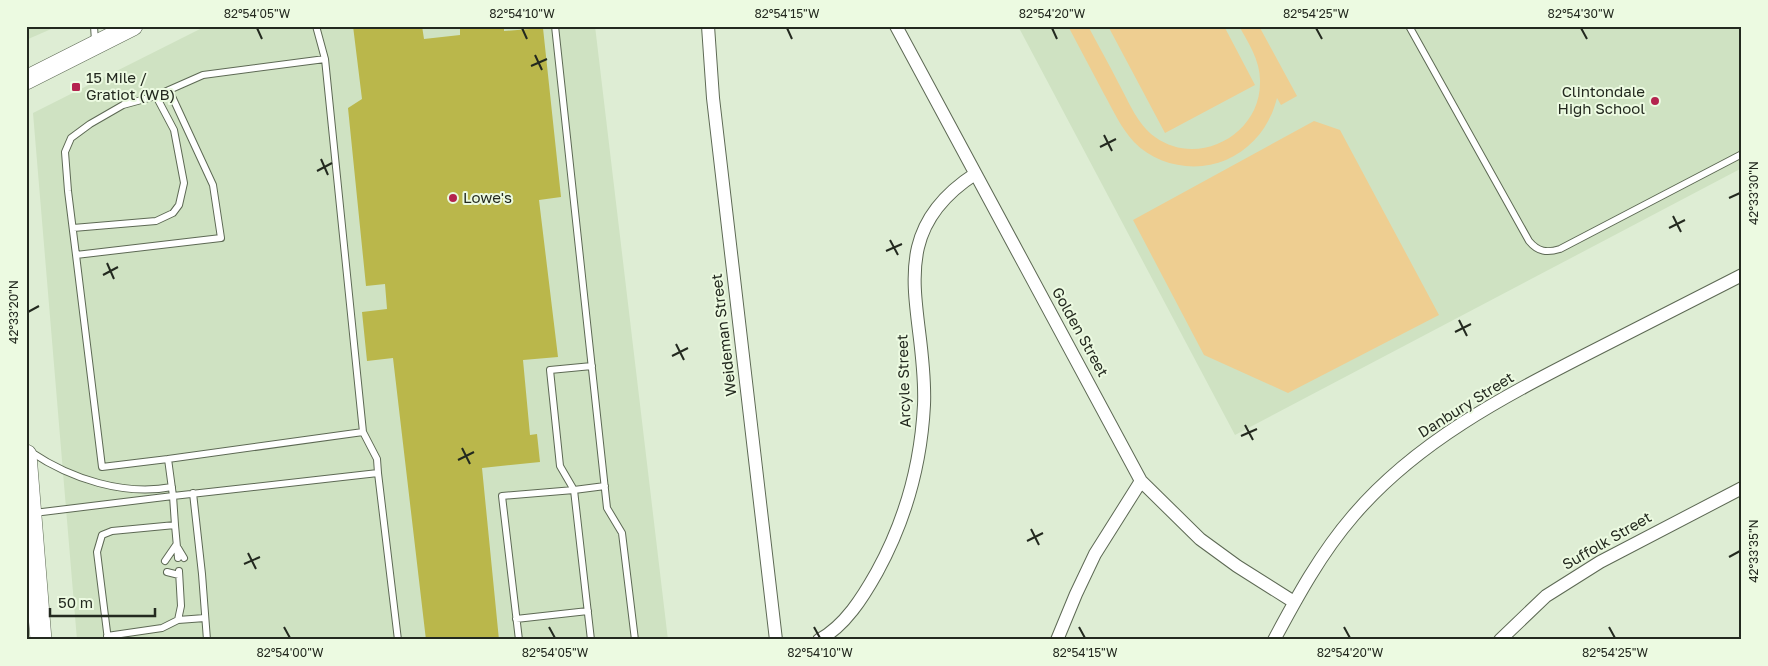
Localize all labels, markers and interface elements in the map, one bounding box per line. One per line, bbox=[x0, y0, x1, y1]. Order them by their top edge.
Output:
text: 82°54'05"W bbox=[224, 6, 291, 21]
text: 82°54'10"W bbox=[489, 6, 555, 21]
text: 82°54'15"W bbox=[754, 6, 820, 21]
text: 82°54'20"W bbox=[1019, 6, 1086, 21]
text: 82°54'25"W bbox=[1283, 6, 1350, 21]
text: 82°54'30"W bbox=[1548, 6, 1615, 21]
place label: 15 Mile / Gratiot (WB) bbox=[86, 68, 175, 103]
marker: 15 Mile / Gratiot (WB) bbox=[70, 81, 82, 93]
place label: Clintondale High School bbox=[1558, 82, 1645, 117]
marker: Clintondale High School bbox=[1649, 95, 1661, 107]
text: 42°33'30"N bbox=[1746, 161, 1761, 225]
place label: Lowe's bbox=[463, 188, 512, 206]
marker: Lowe's bbox=[447, 192, 459, 204]
street label: Weideman Street bbox=[707, 273, 739, 398]
text: 42°33'20"N bbox=[6, 280, 21, 344]
street label: Golden Street bbox=[1049, 284, 1113, 379]
street label: Arcyle Street bbox=[892, 334, 914, 428]
street label: Danbury Street bbox=[1414, 368, 1517, 441]
street label: Suffolk Street bbox=[1559, 507, 1654, 573]
text: 42°33'35"N bbox=[1746, 519, 1761, 583]
scale bar bbox=[50, 586, 155, 618]
text: 50 m bbox=[58, 593, 93, 611]
text: 82°54'00"W bbox=[256, 645, 324, 660]
text: 82°54'05"W bbox=[522, 645, 589, 660]
text: 82°54'10"W bbox=[787, 645, 853, 660]
text: 82°54'15"W bbox=[1052, 645, 1118, 660]
text: 82°54'20"W bbox=[1317, 645, 1384, 660]
text: 82°54'25"W bbox=[1582, 645, 1649, 660]

